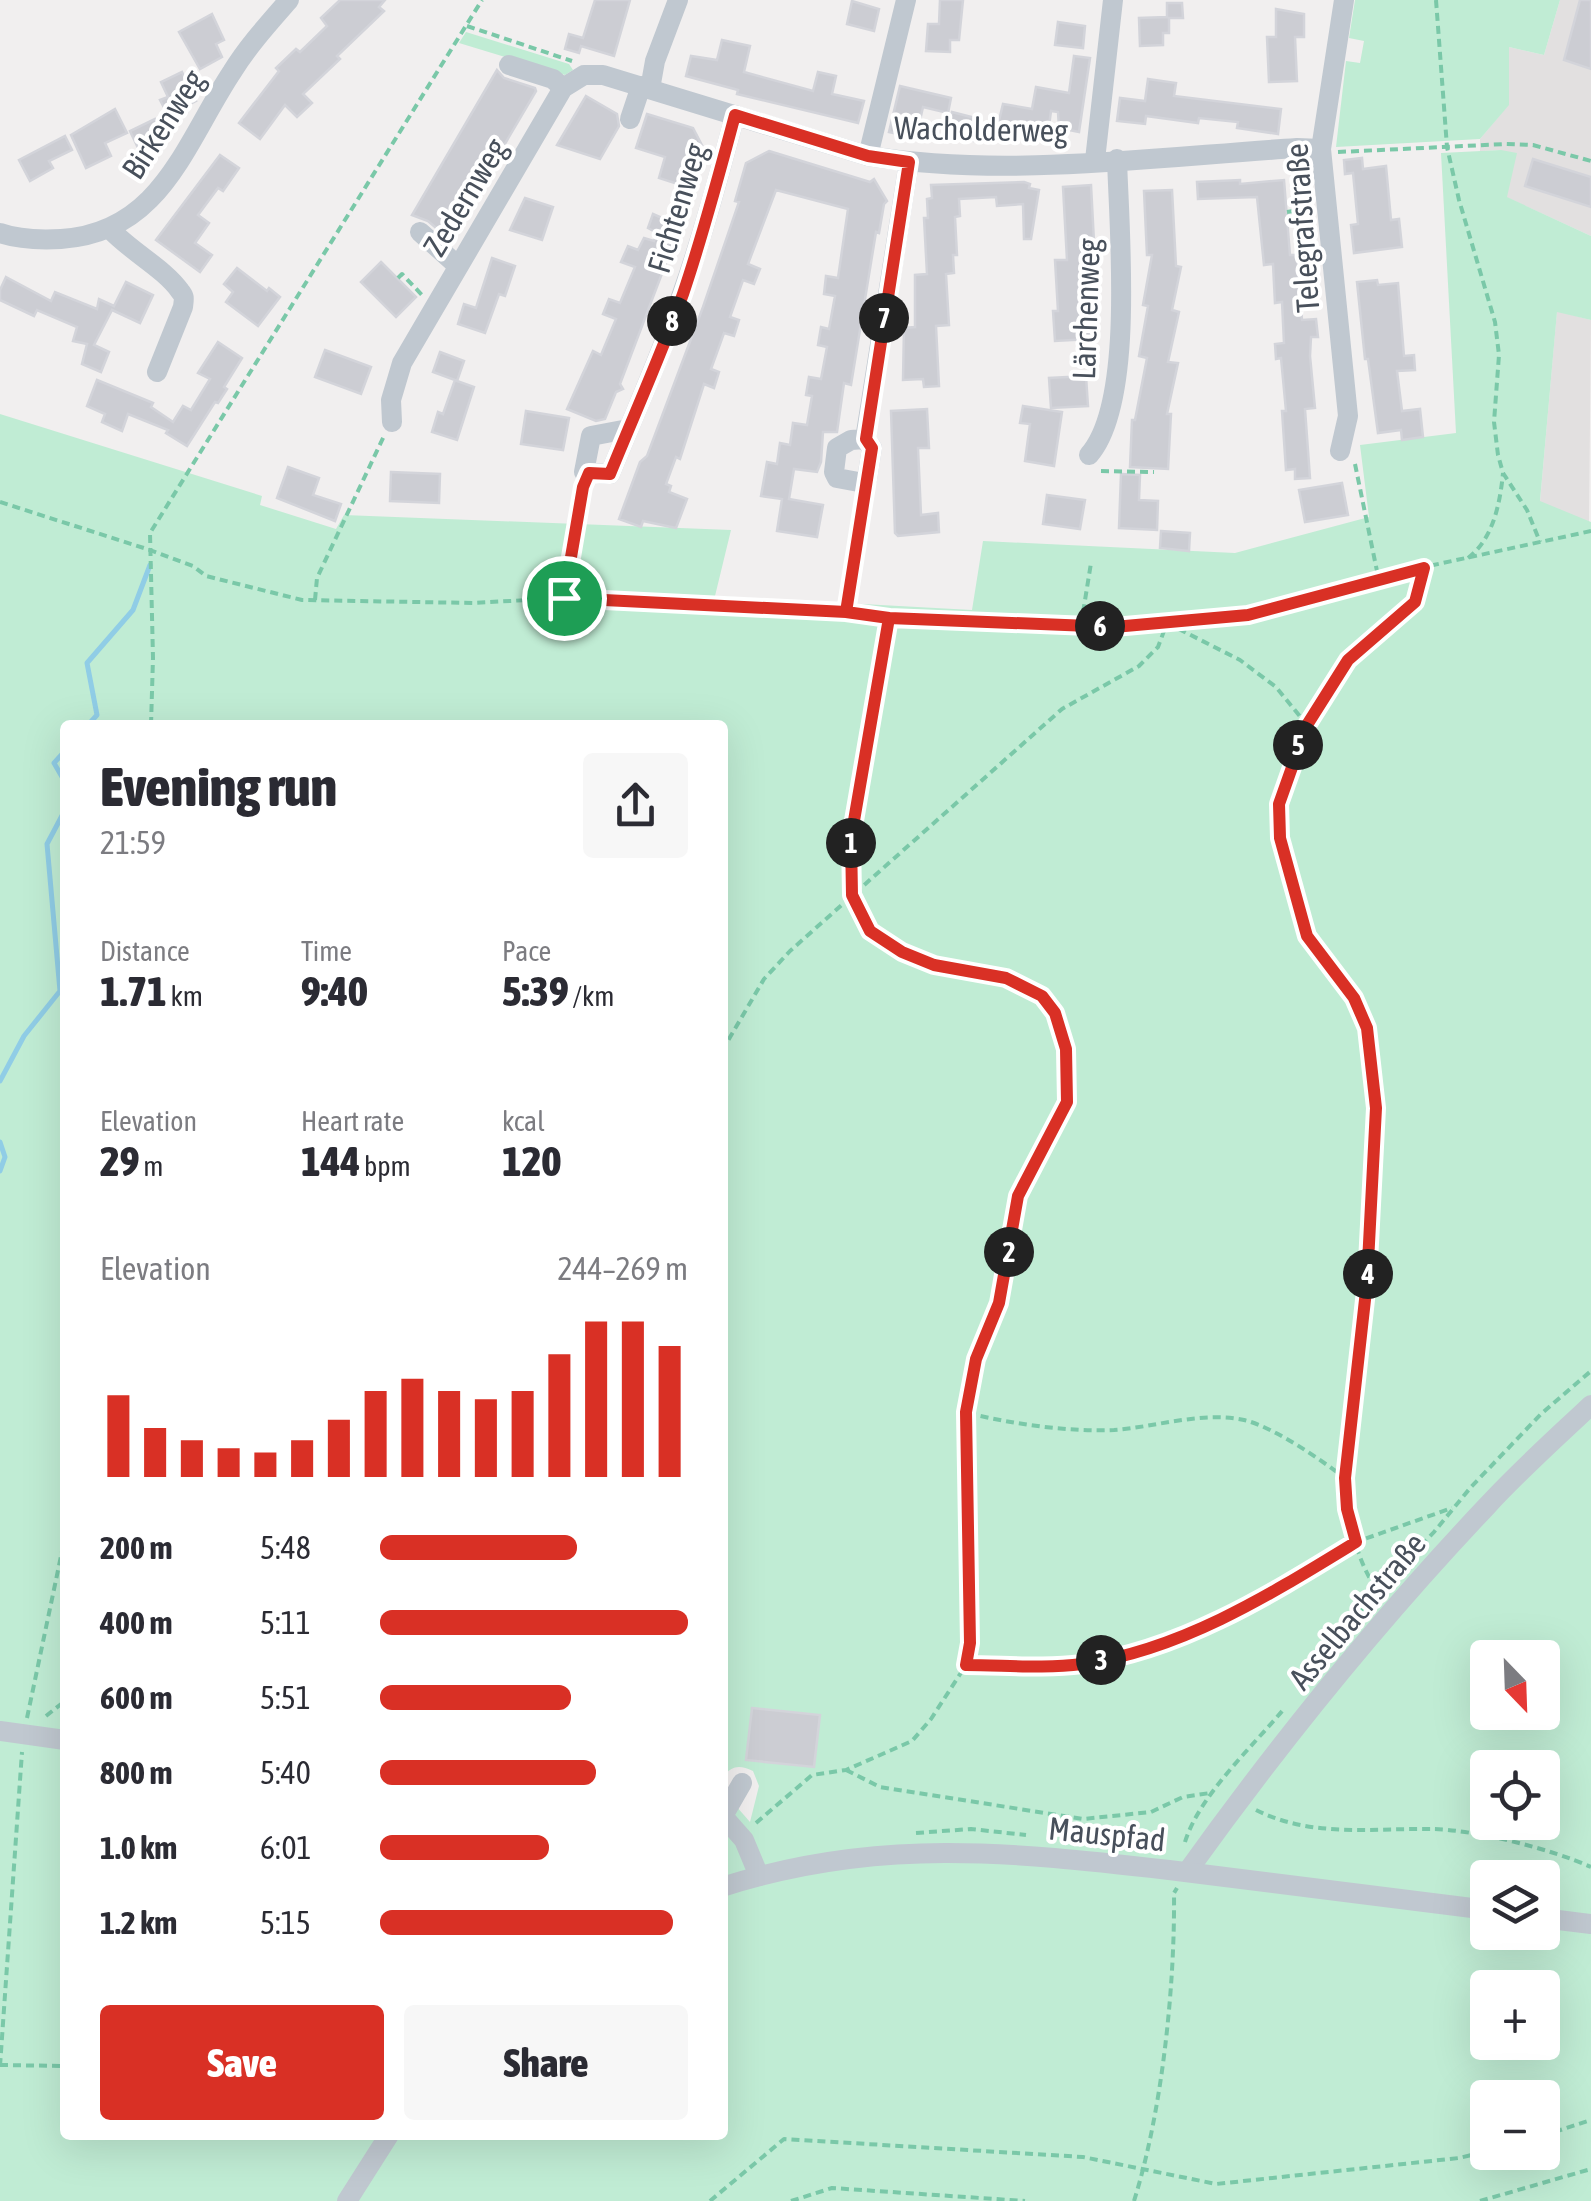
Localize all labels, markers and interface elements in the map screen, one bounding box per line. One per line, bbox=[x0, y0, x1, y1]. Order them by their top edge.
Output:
street label: Birkenweg bbox=[114, 62, 212, 185]
street label: Wacholderweg bbox=[894, 109, 1068, 149]
street label: Zedernweg bbox=[416, 131, 515, 262]
street label: Fichtenweg bbox=[640, 138, 714, 277]
street label: Telegrafstraße bbox=[1278, 142, 1326, 314]
street label: Lärchenweg bbox=[1065, 238, 1107, 380]
pin: 7 bbox=[859, 293, 909, 343]
pin: 8 bbox=[647, 296, 697, 346]
text: 7 bbox=[877, 302, 891, 334]
text: 8 bbox=[665, 305, 679, 337]
pin bbox=[522, 556, 607, 641]
icon: arrive bbox=[537, 571, 592, 626]
pin: 6 bbox=[1075, 601, 1125, 651]
text: 6 bbox=[1093, 610, 1107, 642]
pin: 5 bbox=[1273, 720, 1323, 770]
text: 5 bbox=[1291, 729, 1305, 761]
button: share bbox=[583, 753, 688, 858]
text: Evening run bbox=[100, 755, 337, 818]
pin: 1 bbox=[826, 818, 876, 868]
text: 21:59 bbox=[100, 824, 166, 861]
text: 1 bbox=[844, 827, 858, 859]
text: Distance bbox=[100, 935, 190, 967]
text: Time bbox=[301, 935, 352, 967]
text: Pace bbox=[502, 935, 551, 967]
text: 1.71 bbox=[100, 967, 167, 1015]
text: 9:40 bbox=[301, 967, 368, 1015]
text: 5:39 bbox=[502, 967, 569, 1015]
text: km bbox=[167, 980, 203, 1012]
text: /km bbox=[569, 980, 614, 1012]
text: Elevation bbox=[100, 1105, 197, 1137]
text: Heart rate bbox=[301, 1105, 404, 1137]
text: kcal bbox=[502, 1105, 545, 1137]
text: 29 bbox=[100, 1137, 139, 1185]
text: 144 bbox=[301, 1137, 360, 1185]
text: 120 bbox=[502, 1137, 561, 1185]
text: m bbox=[139, 1150, 163, 1182]
text: bpm bbox=[360, 1150, 411, 1182]
pin: 2 bbox=[984, 1227, 1034, 1277]
text: 2 bbox=[1002, 1236, 1016, 1268]
pin: 4 bbox=[1343, 1249, 1393, 1299]
text: Elevation bbox=[100, 1250, 211, 1287]
text: 244–269 m bbox=[558, 1250, 688, 1287]
text: 4 bbox=[1361, 1258, 1375, 1290]
street label: Asselbachstraße bbox=[1281, 1525, 1433, 1697]
text: 200 m bbox=[100, 1529, 173, 1566]
text: 5:48 bbox=[260, 1529, 311, 1566]
text: 400 m bbox=[100, 1604, 173, 1641]
text: 5:11 bbox=[260, 1604, 311, 1641]
pin: 3 bbox=[1076, 1635, 1126, 1685]
north arrow bbox=[1470, 1640, 1560, 1730]
map controls bbox=[1470, 1640, 1560, 2170]
text: 3 bbox=[1094, 1644, 1108, 1676]
text: 600 m bbox=[100, 1679, 173, 1716]
text: 5:51 bbox=[260, 1679, 311, 1716]
button: locate bbox=[1470, 1750, 1560, 1840]
text: 800 m bbox=[100, 1754, 173, 1791]
text: 5:40 bbox=[260, 1754, 311, 1791]
street label: Mauspfad bbox=[1047, 1809, 1167, 1859]
text: 1.0 km bbox=[100, 1829, 177, 1866]
text: 6:01 bbox=[260, 1829, 311, 1866]
button: layers bbox=[1470, 1860, 1560, 1950]
text: 1.2 km bbox=[100, 1904, 177, 1941]
text: 5:15 bbox=[260, 1904, 311, 1941]
button: + bbox=[1470, 1970, 1560, 2060]
button: Save bbox=[100, 2005, 384, 2120]
button: Share bbox=[404, 2005, 688, 2120]
button: − bbox=[1470, 2080, 1560, 2170]

